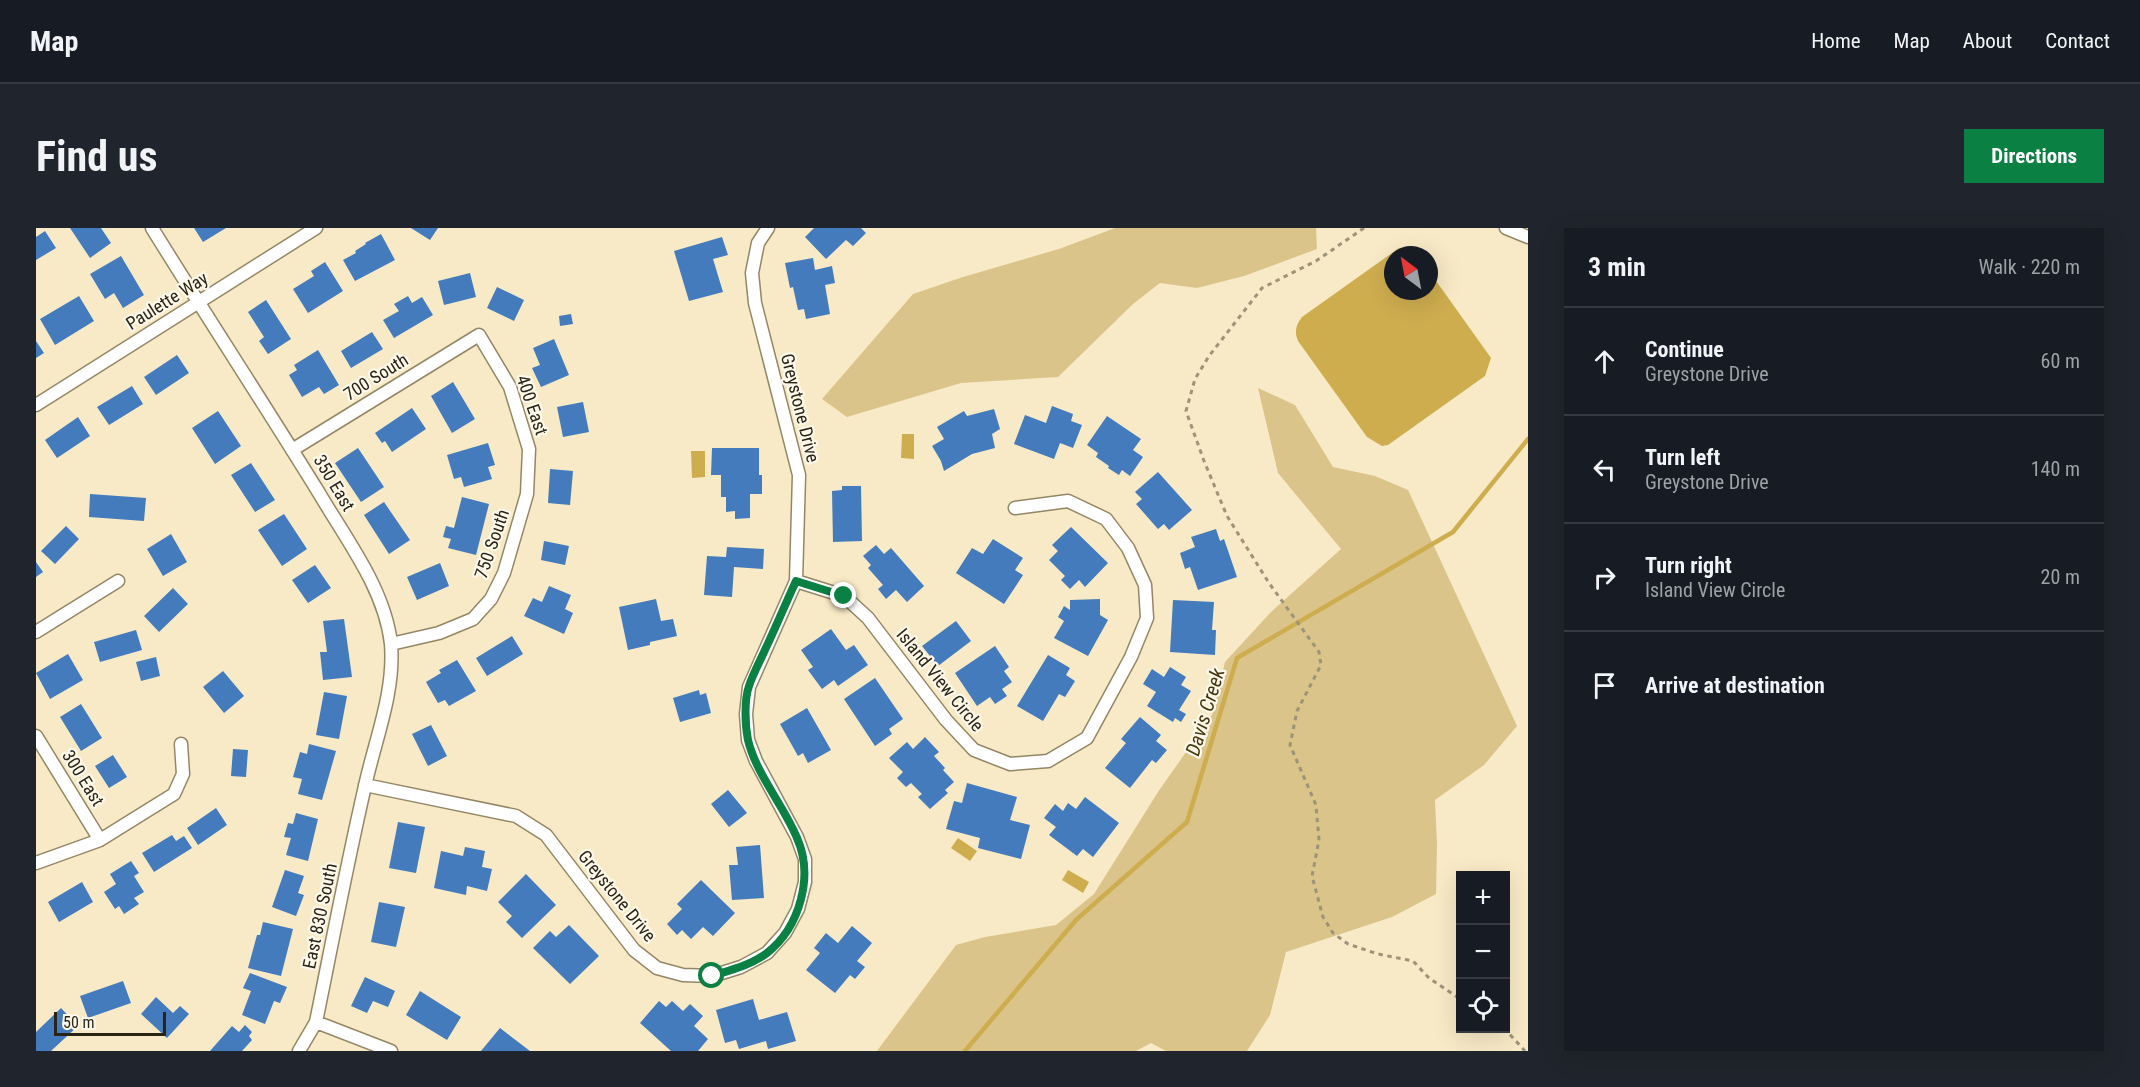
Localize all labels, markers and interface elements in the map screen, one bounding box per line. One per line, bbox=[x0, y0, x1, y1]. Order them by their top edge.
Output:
text: Map bbox=[30, 25, 78, 58]
text: Home bbox=[1811, 29, 1861, 53]
text: Map bbox=[1894, 29, 1930, 53]
text: About bbox=[1963, 29, 2012, 53]
text: Contact bbox=[2045, 29, 2110, 53]
button: Directions bbox=[1964, 129, 2104, 183]
text: Find us bbox=[36, 132, 157, 181]
north arrow bbox=[1384, 246, 1438, 300]
text: 3 min bbox=[1588, 252, 1646, 282]
text: Walk · 220 m bbox=[1979, 255, 2080, 279]
street label: Paulette Way bbox=[122, 267, 212, 334]
text: Continue bbox=[1645, 337, 1724, 362]
icon: ahead bbox=[1588, 345, 1621, 378]
street label: 700 South bbox=[340, 349, 412, 405]
text: 60 m bbox=[2041, 349, 2080, 373]
street label: Greystone Drive bbox=[777, 351, 824, 464]
text: Greystone Drive bbox=[1645, 362, 1769, 386]
street label: 400 East bbox=[512, 372, 552, 438]
text: Turn left bbox=[1645, 445, 1720, 470]
street label: 350 East bbox=[309, 451, 359, 515]
icon: left bbox=[1588, 453, 1621, 486]
text: 140 m bbox=[2031, 457, 2080, 481]
text: Greystone Drive bbox=[1645, 470, 1769, 494]
street label: 750 South bbox=[470, 506, 513, 581]
text: Turn right bbox=[1645, 553, 1732, 578]
icon: right bbox=[1588, 561, 1621, 594]
text: 20 m bbox=[2041, 565, 2080, 589]
text: Island View Circle bbox=[1645, 578, 1785, 602]
route end bbox=[830, 582, 856, 608]
street label: Island View Circle bbox=[892, 624, 988, 735]
water label: Davis Creek bbox=[1180, 664, 1230, 759]
icon: arrive bbox=[1588, 669, 1621, 702]
text: Arrive at destination bbox=[1645, 673, 1825, 698]
street label: 300 East bbox=[58, 746, 109, 810]
street label: Greystone Drive bbox=[574, 846, 661, 946]
street label: East 830 South bbox=[298, 861, 341, 970]
map controls bbox=[1456, 871, 1510, 1033]
button: + bbox=[1456, 871, 1510, 925]
button: − bbox=[1456, 925, 1510, 979]
route start bbox=[698, 962, 724, 988]
button: locate bbox=[1456, 979, 1510, 1033]
scale bar bbox=[54, 1009, 166, 1036]
text: 50 m bbox=[63, 1013, 95, 1032]

